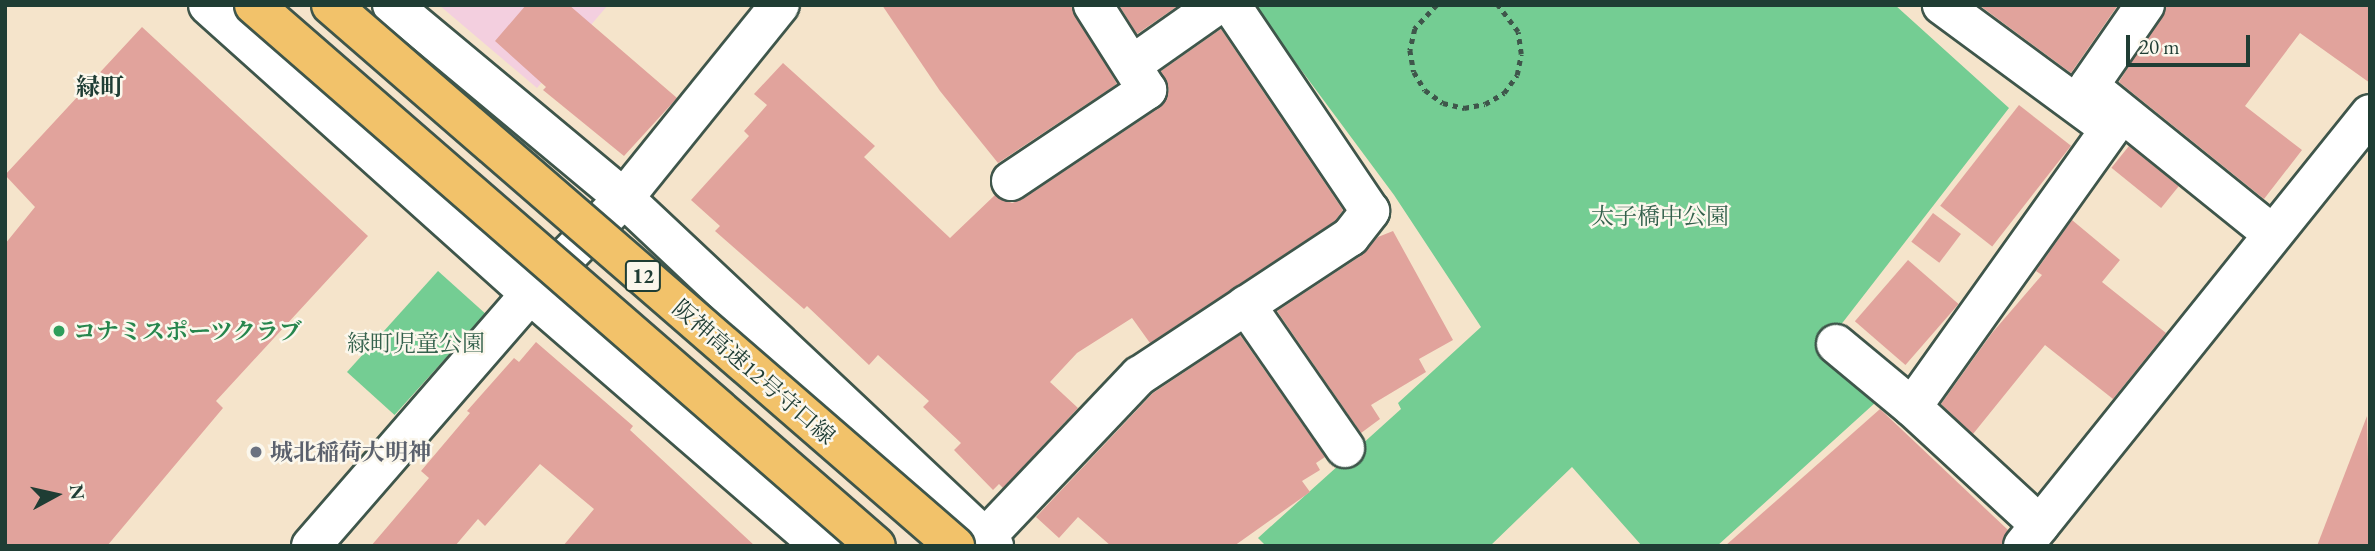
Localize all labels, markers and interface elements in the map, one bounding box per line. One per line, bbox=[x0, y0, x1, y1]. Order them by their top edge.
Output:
scale bar bbox=[2130, 21, 2254, 65]
text: 20 m bbox=[2139, 33, 2180, 60]
district label: 緑町 bbox=[76, 73, 124, 101]
park label: 太子橋中公園 bbox=[1591, 202, 1729, 230]
road number: 12 bbox=[624, 258, 662, 294]
street label: 阪神高速12号守口線 bbox=[667, 294, 841, 450]
place label: コナミスポーツクラブ bbox=[73, 317, 303, 345]
marker: コナミスポーツクラブ bbox=[51, 323, 67, 339]
park label: 緑町児童公園 bbox=[347, 329, 485, 357]
place label: 城北稲荷大明神 bbox=[270, 438, 431, 466]
marker: 城北稲荷大明神 bbox=[248, 444, 264, 460]
north arrow bbox=[21, 460, 91, 530]
text: N bbox=[64, 483, 91, 501]

